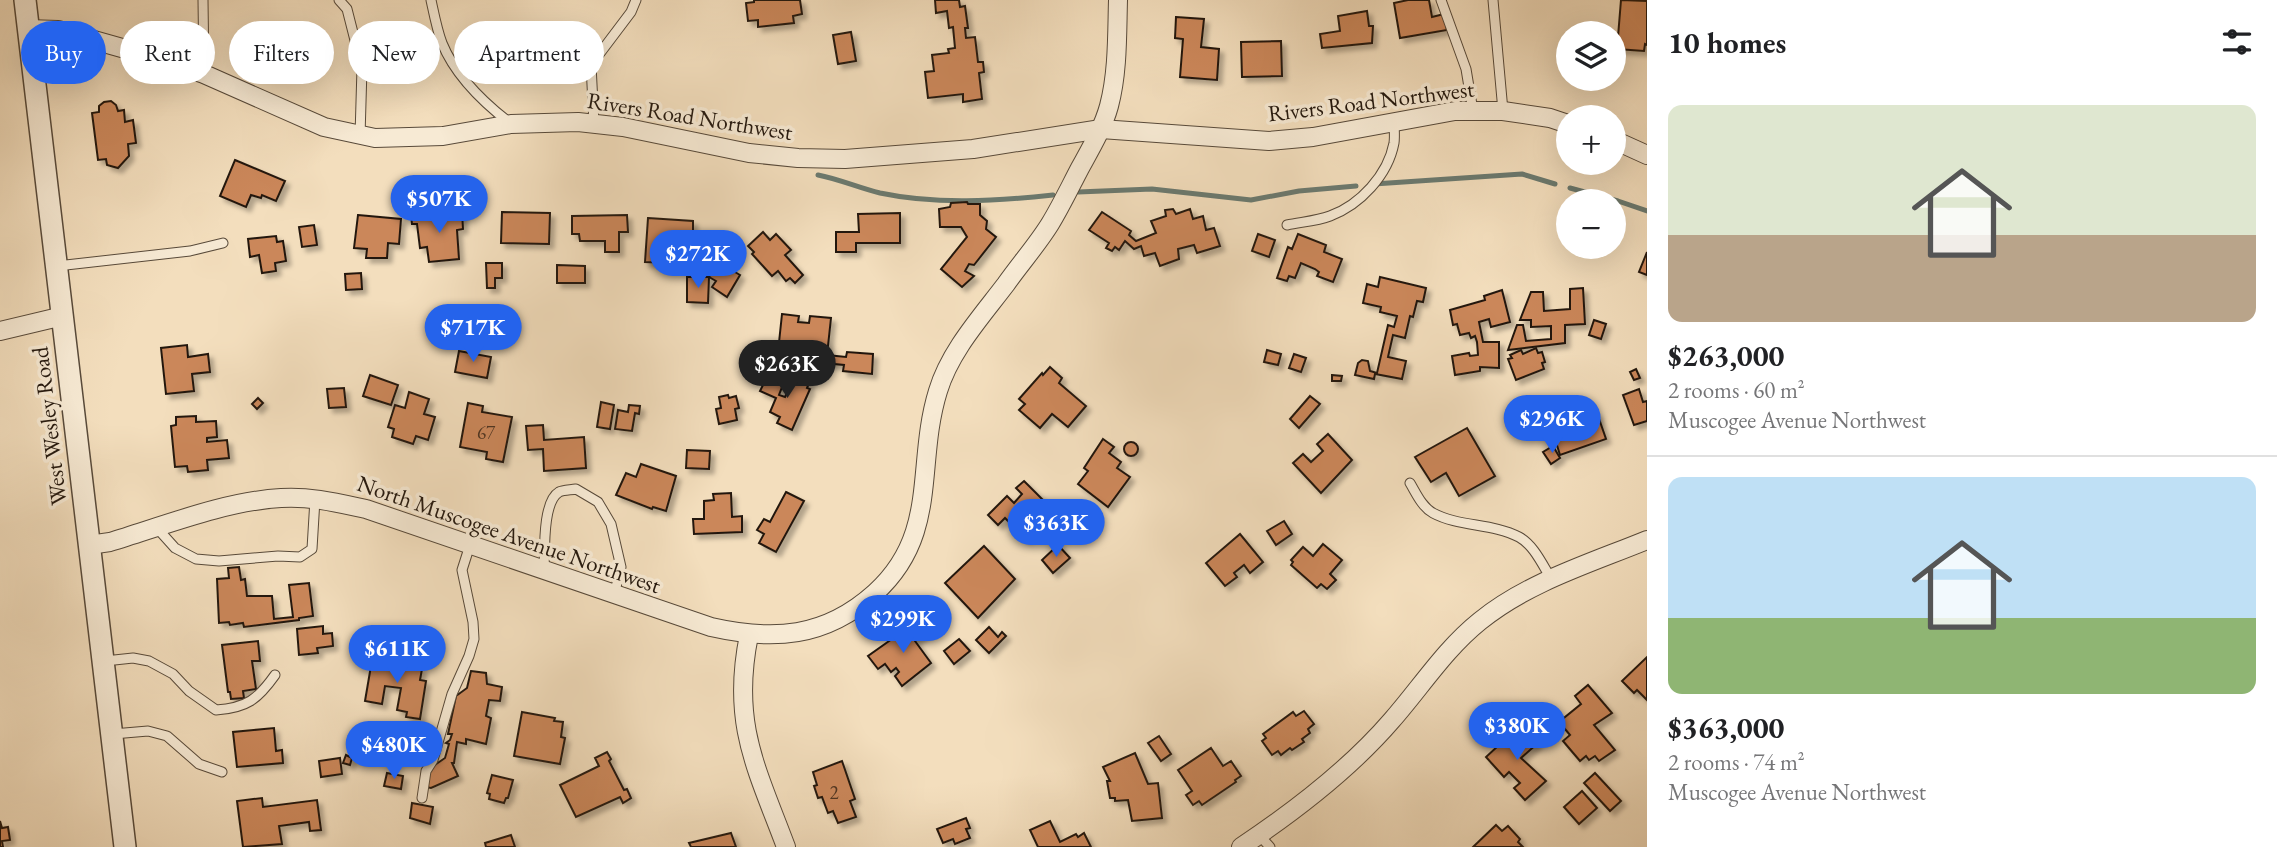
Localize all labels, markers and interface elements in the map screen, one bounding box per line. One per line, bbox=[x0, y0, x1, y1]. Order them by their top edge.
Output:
chip: Buy bbox=[21, 21, 106, 84]
chip: Rent bbox=[120, 21, 215, 84]
chip: Filters bbox=[229, 21, 334, 84]
chip: New bbox=[348, 21, 440, 84]
chip: Apartment bbox=[454, 21, 604, 84]
map controls bbox=[1556, 21, 1626, 259]
button: layers bbox=[1556, 21, 1626, 91]
text: 10 homes bbox=[1668, 23, 1786, 62]
icon: filters bbox=[2218, 23, 2256, 61]
street label: Rivers Road Northwest bbox=[1266, 73, 1477, 129]
street label: Rivers Road Northwest bbox=[585, 85, 796, 147]
button: + bbox=[1556, 105, 1626, 175]
icon: home bbox=[1899, 150, 2025, 276]
pin: $507K bbox=[390, 176, 488, 235]
text: $507K bbox=[407, 183, 471, 213]
button: − bbox=[1556, 189, 1626, 259]
pin: $272K bbox=[649, 230, 747, 290]
text: $272K bbox=[666, 238, 730, 268]
pin: $717K bbox=[424, 304, 522, 364]
text: $717K bbox=[441, 312, 505, 342]
text: $263,000 bbox=[1668, 336, 1784, 375]
pin: $263K bbox=[738, 340, 836, 400]
street label: West Wesley Road bbox=[24, 345, 74, 507]
text: $263K bbox=[755, 348, 819, 378]
text: 2 rooms · 60 m² bbox=[1668, 375, 1805, 405]
pin: $296K bbox=[1503, 396, 1601, 455]
text: $296K bbox=[1520, 403, 1584, 433]
text: Muscogee Avenue Northwest bbox=[1668, 405, 1926, 435]
house number: 67 bbox=[477, 420, 496, 445]
street label: North Muscogee Avenue Northwest bbox=[353, 468, 665, 600]
pin: $363K bbox=[1007, 500, 1105, 559]
text: $363K bbox=[1024, 507, 1088, 537]
icon: home bbox=[1899, 522, 2025, 648]
pin: $299K bbox=[854, 596, 952, 655]
text: $299K bbox=[871, 603, 935, 633]
pin: $611K bbox=[348, 626, 446, 685]
text: $611K bbox=[365, 633, 429, 663]
pin: $380K bbox=[1468, 702, 1566, 762]
text: $363,000 bbox=[1668, 708, 1784, 747]
text: $380K bbox=[1485, 710, 1549, 740]
pin: $480K bbox=[345, 722, 443, 781]
text: $480K bbox=[362, 729, 426, 759]
text: 2 rooms · 74 m² bbox=[1668, 747, 1805, 777]
text: Muscogee Avenue Northwest bbox=[1668, 777, 1926, 807]
house number: 2 bbox=[829, 780, 839, 805]

